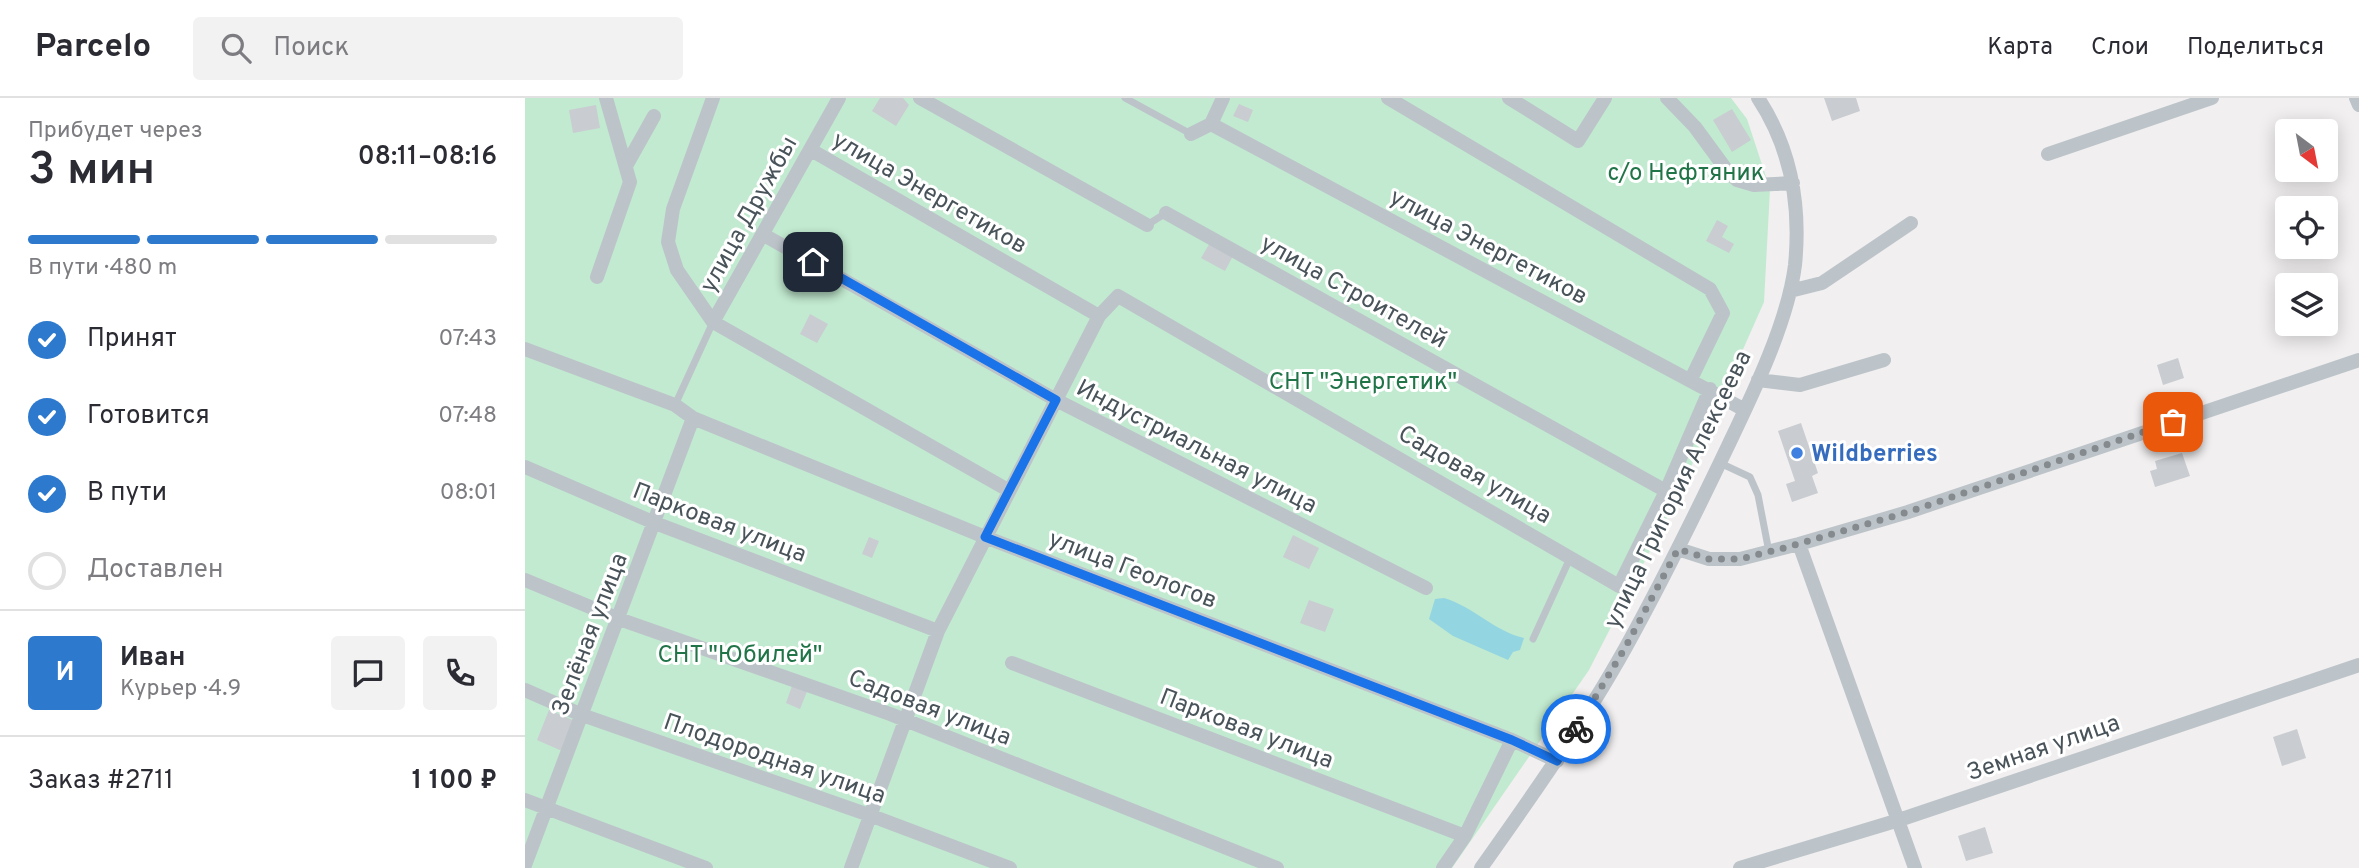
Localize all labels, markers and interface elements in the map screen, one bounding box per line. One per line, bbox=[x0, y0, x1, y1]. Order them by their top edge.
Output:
search box bbox=[193, 17, 683, 80]
text: Parcelo bbox=[35, 27, 151, 69]
icon: search bbox=[217, 29, 255, 67]
text: Поиск bbox=[273, 32, 349, 65]
text: Карта bbox=[1987, 33, 2053, 63]
text: Слои bbox=[2091, 33, 2149, 63]
text: Поделиться bbox=[2187, 33, 2324, 63]
text: Прибудет через bbox=[28, 117, 203, 146]
north arrow bbox=[2275, 119, 2338, 182]
map controls bbox=[2275, 119, 2338, 336]
street label: улица Энергетиков bbox=[826, 126, 1032, 262]
street label: улица Дружбы bbox=[694, 131, 805, 298]
text: 08:11–08:16 bbox=[358, 141, 497, 174]
text: 3 мин bbox=[28, 142, 155, 201]
park label: с/о Нефтяник bbox=[1607, 159, 1765, 189]
street label: улица Энергетиков bbox=[1384, 183, 1592, 313]
button: locate bbox=[2275, 196, 2338, 259]
street label: улица Строителей bbox=[1255, 229, 1451, 356]
pin bbox=[783, 232, 843, 292]
icon: home bbox=[794, 243, 832, 281]
text: В пути · 480 m bbox=[28, 254, 177, 283]
button: layers bbox=[2275, 273, 2338, 336]
icon: check bbox=[28, 321, 66, 359]
text: Принят bbox=[87, 323, 177, 356]
text: 07:43 bbox=[439, 325, 497, 354]
street label: улица Григория Алексеева bbox=[1598, 346, 1759, 634]
park label: СНТ "Энергетик" bbox=[1269, 368, 1457, 398]
street label: Индустриальная улица bbox=[1071, 374, 1322, 522]
pin bbox=[2143, 392, 2203, 452]
icon: check bbox=[28, 398, 66, 436]
text: Готовится bbox=[87, 400, 210, 433]
text: 07:48 bbox=[438, 402, 497, 431]
icon: bag bbox=[2154, 403, 2192, 441]
street label: Садовая улица bbox=[1392, 420, 1556, 532]
place label: Wildberries bbox=[1811, 440, 1938, 470]
marker: Wildberries bbox=[1789, 445, 1805, 461]
icon: check bbox=[28, 475, 66, 513]
text: В пути bbox=[87, 477, 167, 510]
street label: Парковая улица bbox=[628, 477, 810, 571]
text: 08:01 bbox=[440, 479, 497, 508]
street label: улица Геологов bbox=[1044, 525, 1221, 617]
street label: Зелёная улица bbox=[546, 549, 636, 720]
text: Доставлен bbox=[87, 554, 223, 587]
button: chat bbox=[331, 636, 405, 710]
button: phone bbox=[423, 636, 497, 710]
park label: СНТ "Юбилей" bbox=[657, 641, 823, 671]
text: Иван bbox=[120, 642, 185, 675]
text: И bbox=[56, 657, 74, 690]
street label: Садовая улица bbox=[843, 664, 1015, 754]
text: Курьер · 4.9 bbox=[120, 675, 241, 704]
street label: Парковая улица bbox=[1155, 683, 1337, 777]
courier bbox=[1541, 694, 1611, 764]
street label: Плодородная улица bbox=[659, 708, 889, 812]
street label: Земная улица bbox=[1963, 709, 2124, 789]
icon: bike bbox=[1557, 710, 1595, 748]
text: Заказ #2711 bbox=[28, 765, 174, 798]
text: 1 100 ₽ bbox=[412, 765, 497, 798]

